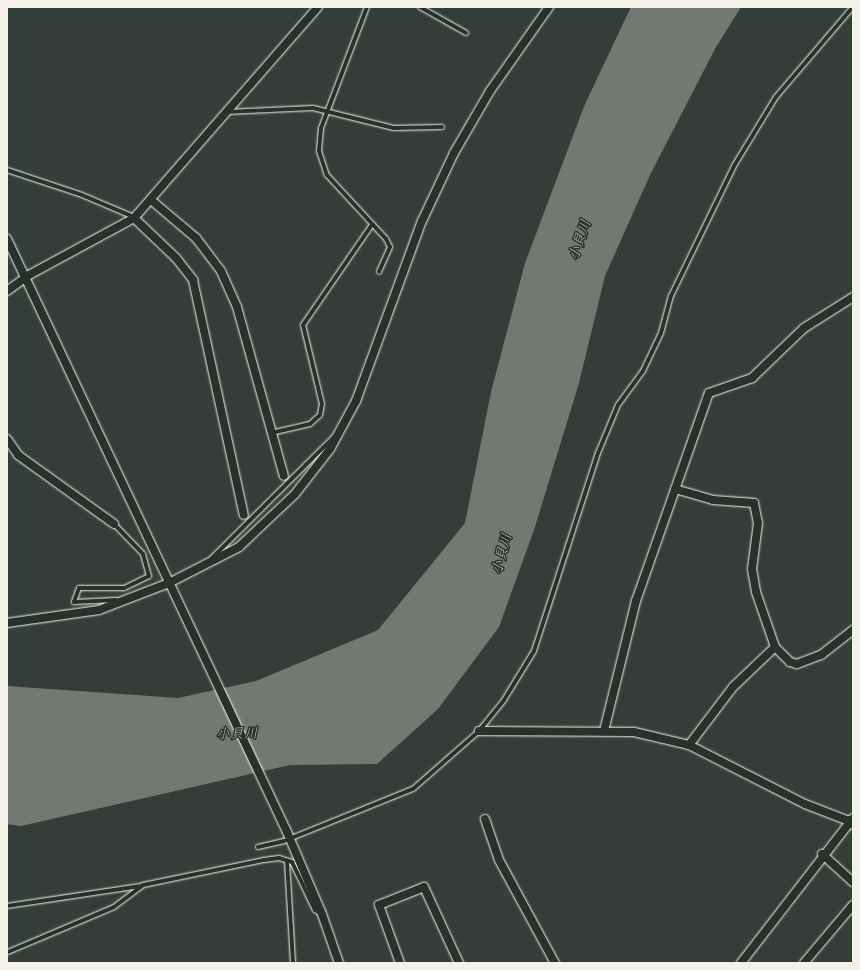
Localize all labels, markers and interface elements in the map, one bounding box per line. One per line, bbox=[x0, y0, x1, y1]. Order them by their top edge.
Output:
water label: 小貝川 bbox=[565, 217, 595, 263]
water label: 小貝川 bbox=[488, 532, 516, 576]
water label: 小貝川 bbox=[216, 725, 258, 743]

